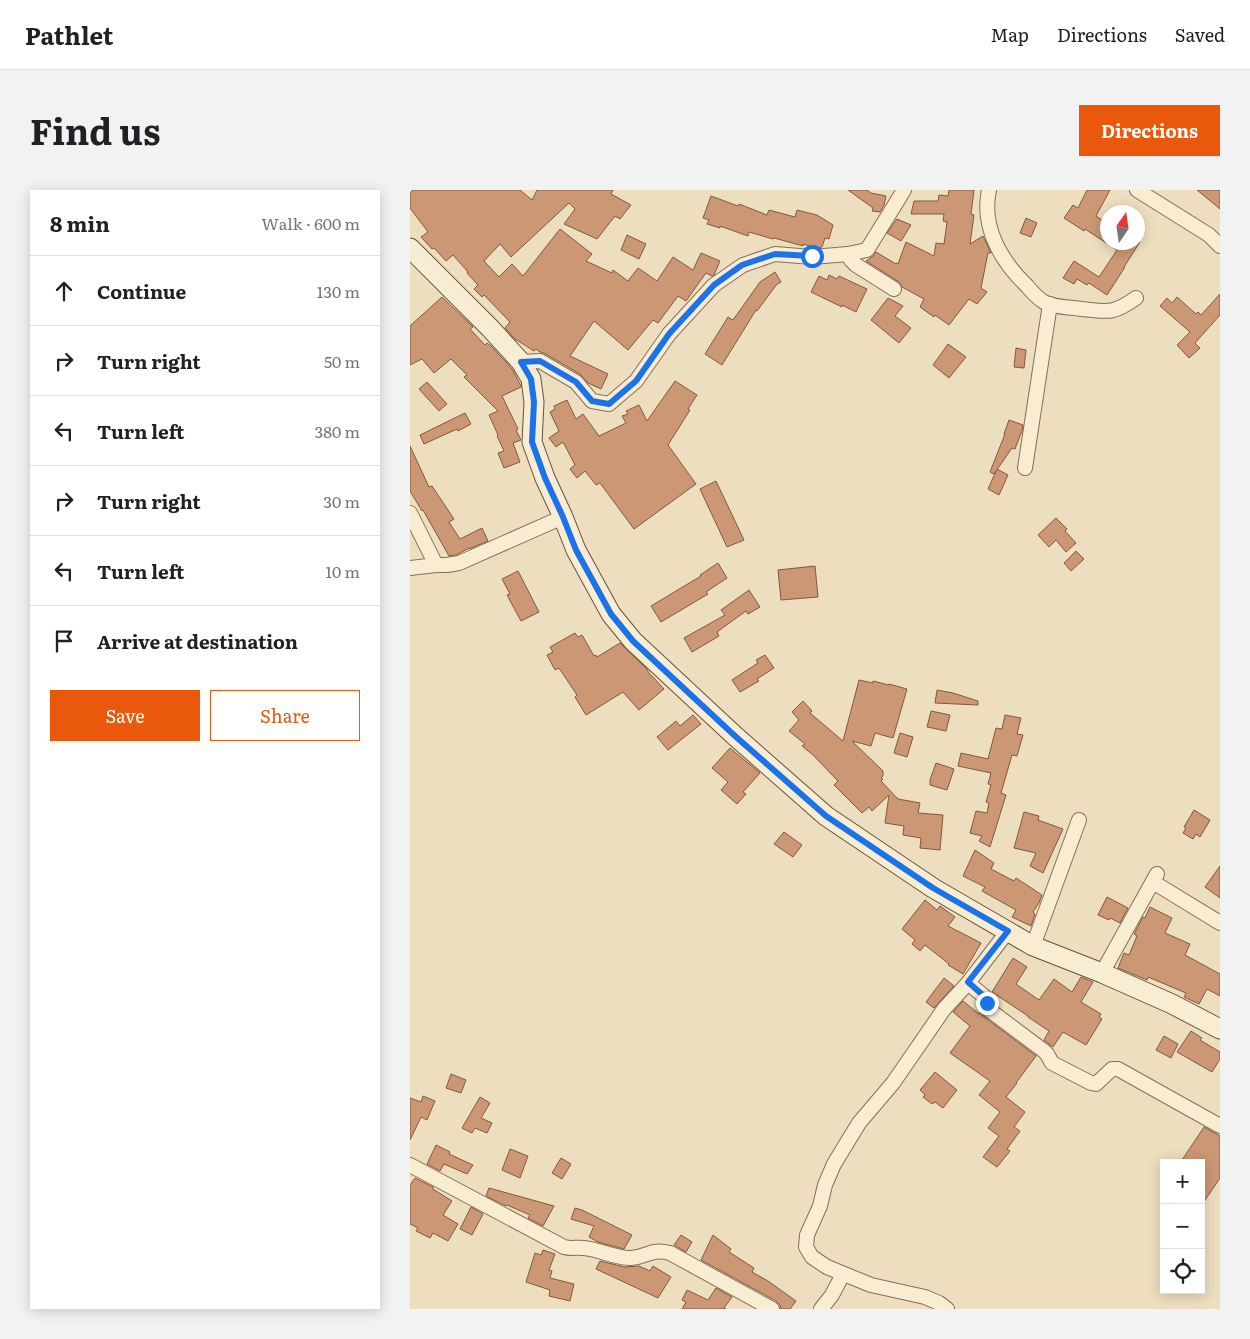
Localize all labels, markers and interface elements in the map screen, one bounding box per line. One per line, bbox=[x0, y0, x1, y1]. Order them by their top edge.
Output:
text: Pathlet bbox=[25, 17, 113, 52]
text: Map bbox=[991, 21, 1029, 48]
text: Directions bbox=[1057, 21, 1147, 48]
text: Saved bbox=[1175, 21, 1225, 48]
text: Find us bbox=[30, 104, 160, 156]
button: Directions bbox=[1079, 105, 1220, 156]
north arrow bbox=[1100, 205, 1145, 250]
text: 8 min bbox=[50, 207, 110, 238]
text: Walk · 600 m bbox=[262, 211, 360, 235]
route start bbox=[801, 245, 824, 268]
icon: ahead bbox=[50, 277, 78, 305]
text: Continue bbox=[97, 277, 186, 305]
text: 130 m bbox=[317, 279, 360, 303]
icon: right bbox=[50, 347, 78, 375]
text: Turn right bbox=[97, 347, 201, 375]
text: 50 m bbox=[324, 349, 360, 373]
icon: left bbox=[50, 417, 78, 445]
text: Turn left bbox=[97, 417, 184, 445]
text: 380 m bbox=[315, 419, 360, 443]
icon: right bbox=[50, 487, 78, 515]
text: Turn right bbox=[97, 487, 201, 515]
text: 30 m bbox=[323, 489, 360, 513]
icon: left bbox=[50, 557, 78, 585]
text: Turn left bbox=[97, 557, 184, 585]
text: 10 m bbox=[326, 559, 360, 583]
icon: arrive bbox=[50, 627, 78, 655]
text: Arrive at destination bbox=[97, 627, 298, 655]
button: Save bbox=[50, 690, 200, 741]
button: Share bbox=[210, 690, 360, 741]
route end bbox=[976, 992, 999, 1015]
map controls bbox=[1160, 1159, 1205, 1294]
button: + bbox=[1160, 1159, 1205, 1204]
button: − bbox=[1160, 1204, 1205, 1249]
button: locate bbox=[1160, 1249, 1205, 1294]

